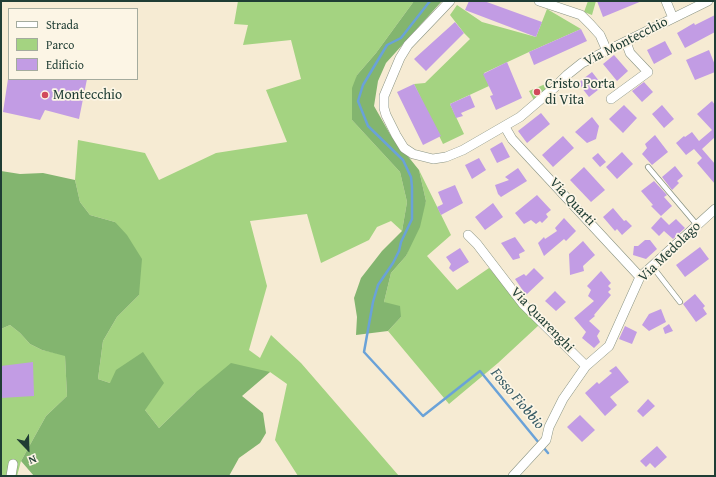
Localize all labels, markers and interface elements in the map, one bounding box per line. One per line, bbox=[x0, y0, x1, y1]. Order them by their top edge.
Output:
legend bbox=[8, 8, 138, 80]
street label: Via Montecchio bbox=[581, 14, 671, 70]
text: Strada bbox=[46, 16, 79, 33]
text: Parco bbox=[46, 36, 74, 53]
text: Edificio bbox=[46, 56, 84, 73]
place label: Cristo Porta di Vita bbox=[545, 76, 615, 108]
place label: Montecchio bbox=[53, 87, 122, 103]
marker: Cristo Porta di Vita bbox=[532, 87, 542, 97]
marker: Montecchio bbox=[40, 90, 50, 100]
street label: Via Quarti bbox=[545, 174, 599, 230]
street label: Via Medolago bbox=[635, 218, 705, 286]
street label: Via Quarenghi bbox=[507, 284, 577, 356]
water label: Fosso Fiobbio bbox=[486, 365, 548, 433]
north arrow bbox=[8, 429, 48, 469]
text: N bbox=[26, 451, 39, 469]

